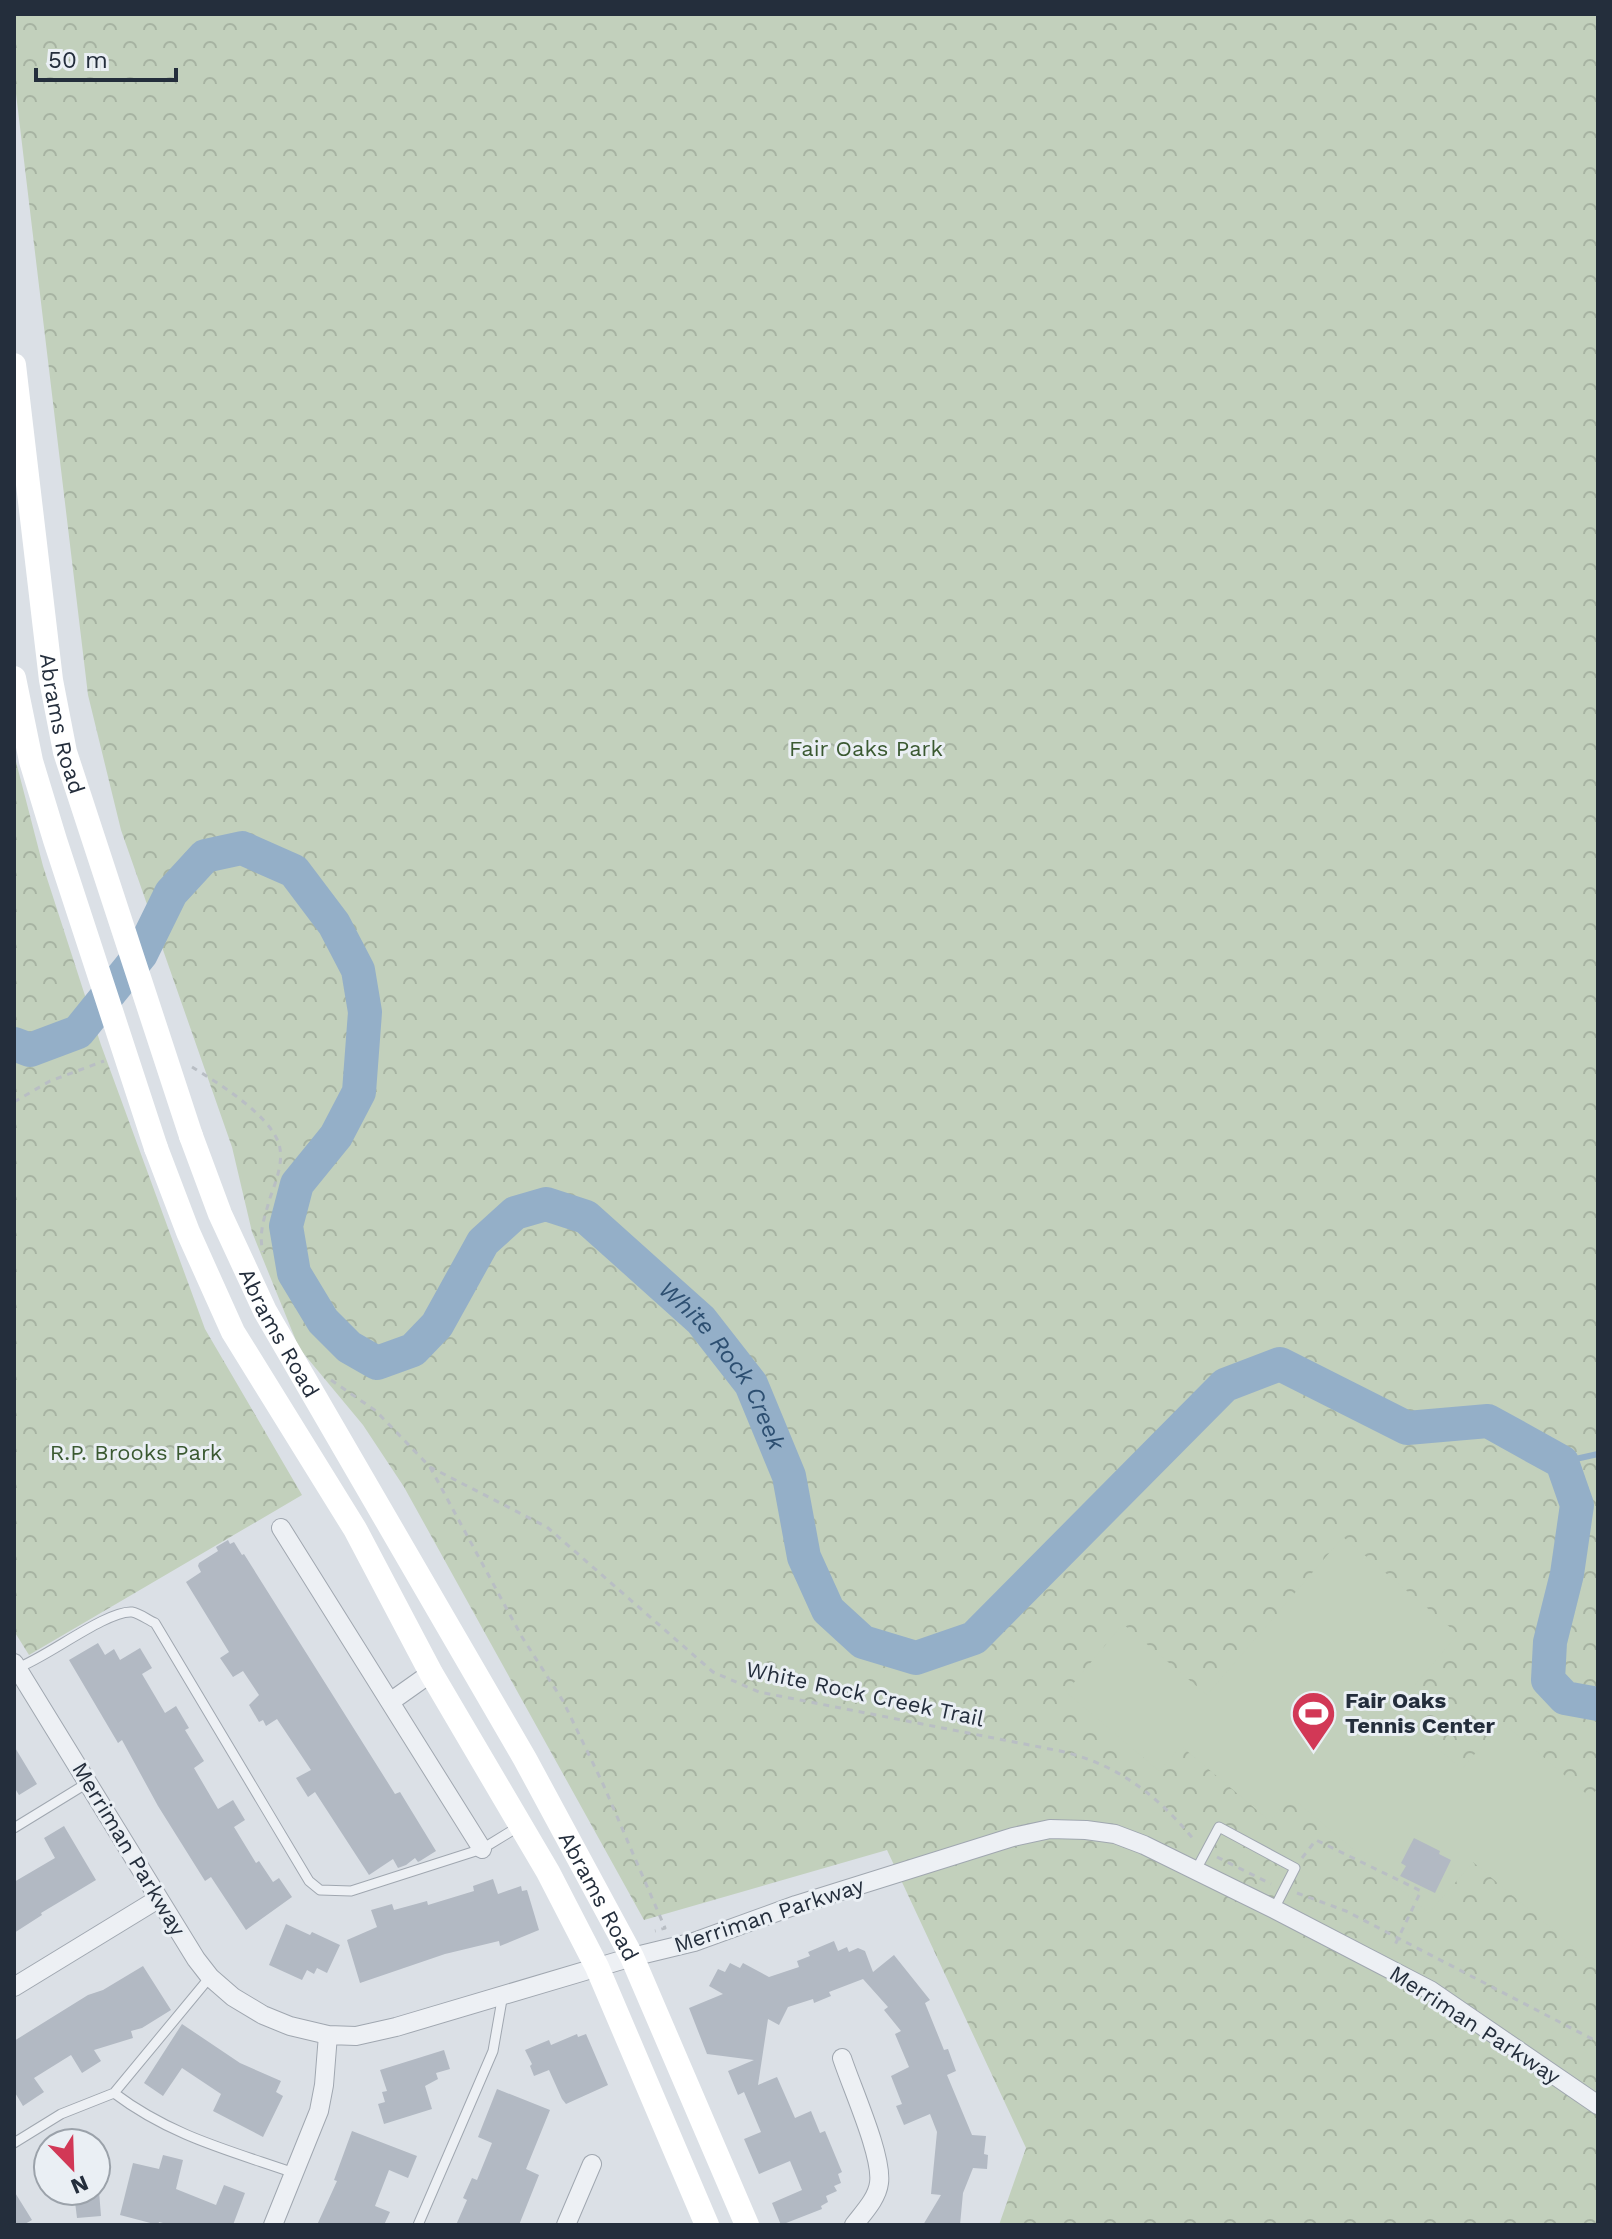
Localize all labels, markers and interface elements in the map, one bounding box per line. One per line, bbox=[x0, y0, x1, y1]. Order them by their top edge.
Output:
scale bar bbox=[36, 32, 176, 82]
text: 50 m bbox=[48, 46, 108, 74]
street label: Abrams Road bbox=[35, 652, 90, 797]
park label: Fair Oaks Park bbox=[789, 736, 943, 761]
street label: Abrams Road bbox=[234, 1264, 325, 1402]
water label: White Rock Creek bbox=[653, 1275, 791, 1455]
park label: R.P. Brooks Park bbox=[50, 1440, 222, 1465]
street label: White Rock Creek Trail bbox=[744, 1657, 987, 1732]
place label: Fair Oaks Tennis Center bbox=[1345, 1688, 1495, 1738]
sports icon: Fair Oaks Tennis Center bbox=[1290, 1689, 1338, 1752]
street label: Merriman Parkway bbox=[67, 1758, 191, 1941]
street label: Abrams Road bbox=[554, 1827, 644, 1965]
street label: Merriman Parkway bbox=[671, 1872, 868, 1958]
street label: Merriman Parkway bbox=[1385, 1961, 1565, 2090]
north arrow bbox=[32, 2127, 112, 2207]
text: N bbox=[67, 2170, 92, 2200]

